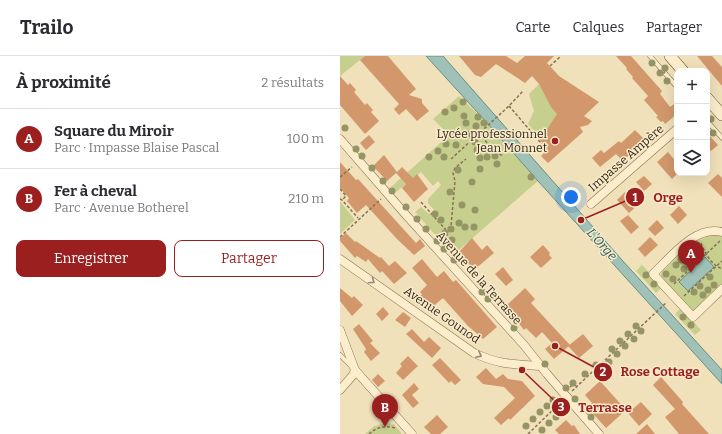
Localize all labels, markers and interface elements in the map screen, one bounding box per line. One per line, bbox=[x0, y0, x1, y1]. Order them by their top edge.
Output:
text: Trailo bbox=[20, 16, 73, 39]
text: Carte bbox=[515, 19, 551, 36]
text: Calques bbox=[573, 19, 624, 36]
text: Partager bbox=[646, 19, 702, 36]
one-way arrow bbox=[659, 67, 666, 74]
map controls bbox=[674, 68, 710, 176]
button: + bbox=[674, 68, 710, 104]
text: À proximité bbox=[16, 72, 111, 93]
text: 2 résultats bbox=[261, 75, 324, 90]
button: − bbox=[674, 104, 710, 140]
text: Square du Miroir bbox=[54, 122, 174, 140]
street label: Impasse Ampère bbox=[586, 122, 666, 194]
place label: Lycée professionnel Jean Monnet bbox=[437, 127, 548, 155]
text: A bbox=[24, 131, 34, 146]
text: 100 m bbox=[287, 131, 324, 146]
marker: Lycée professionnel Jean Monnet bbox=[550, 136, 560, 146]
text: Parc · Impasse Blaise Pascal bbox=[54, 140, 219, 155]
button: layers bbox=[674, 140, 710, 176]
text: Fer à cheval bbox=[54, 182, 137, 200]
callout: Orge bbox=[625, 185, 690, 210]
your location bbox=[561, 187, 581, 207]
text: Orge bbox=[653, 190, 683, 205]
text: B bbox=[25, 191, 33, 206]
text: 210 m bbox=[288, 191, 324, 206]
text: 1 bbox=[632, 191, 638, 205]
text: Parc · Avenue Botherel bbox=[54, 200, 189, 215]
water label: L'Orge bbox=[584, 225, 621, 263]
street label: Avenue de la Terrasse bbox=[433, 229, 525, 327]
button: Enregistrer bbox=[16, 240, 166, 277]
button: Partager bbox=[174, 240, 324, 277]
pin: A bbox=[678, 240, 704, 273]
one-way arrow bbox=[368, 276, 375, 283]
street label: Avenue Gounod bbox=[401, 284, 483, 346]
one-way arrow bbox=[475, 350, 482, 358]
callout: Rose Cottage bbox=[593, 359, 708, 384]
text: Rose Cottage bbox=[620, 364, 700, 379]
text: 2 bbox=[600, 365, 607, 379]
pin: B bbox=[372, 394, 398, 427]
callout: Terrasse bbox=[551, 395, 640, 420]
text: 3 bbox=[558, 400, 565, 414]
text: Terrasse bbox=[578, 400, 632, 415]

